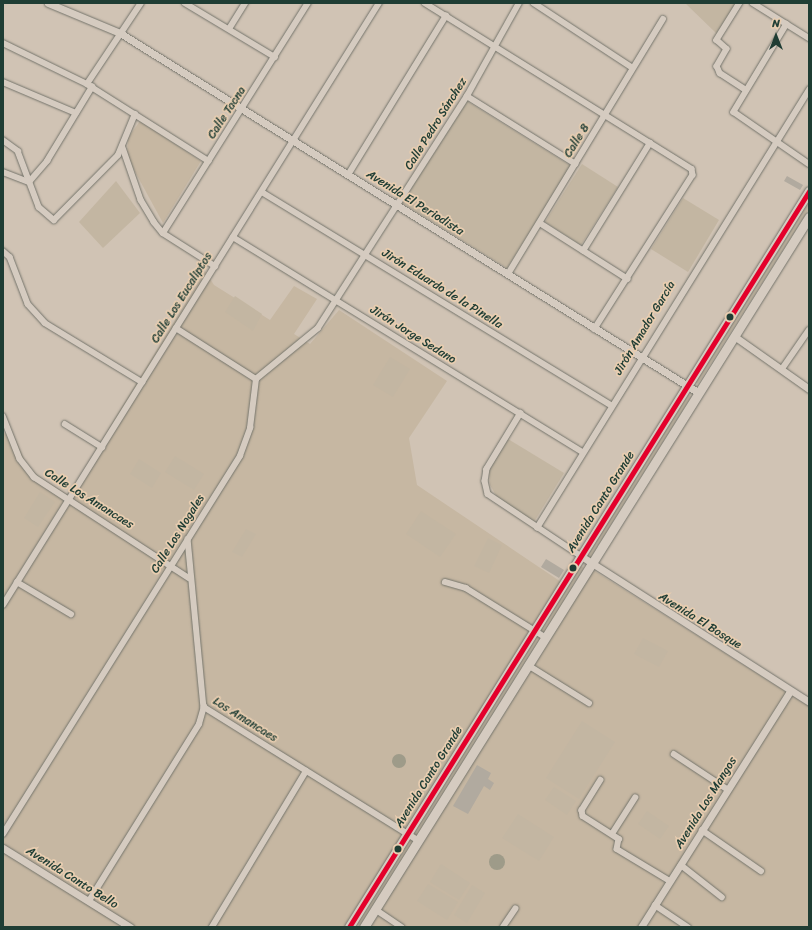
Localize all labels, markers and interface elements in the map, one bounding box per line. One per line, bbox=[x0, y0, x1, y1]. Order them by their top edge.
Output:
text: N bbox=[772, 14, 780, 33]
north arrow bbox=[756, 16, 796, 56]
street label: Calle Pedro Sánchez bbox=[401, 75, 471, 173]
street label: Calle Tacna bbox=[205, 84, 249, 142]
street label: Calle 8 bbox=[561, 122, 593, 160]
street label: Avenida El Periodista bbox=[364, 167, 466, 239]
street label: Jirón Eduardo de la Pinella bbox=[379, 246, 505, 332]
street label: Calle Los Eucaliptos bbox=[148, 250, 216, 346]
street label: Jirón Amador García bbox=[611, 278, 679, 378]
street label: Jirón Jorge Sedano bbox=[367, 302, 459, 368]
unlabelled marker bbox=[725, 312, 735, 322]
street label: Avenida Canto Grande bbox=[564, 449, 638, 555]
street label: Calle Los Amancaes bbox=[42, 466, 136, 532]
street label: Calle Los Nogales bbox=[148, 492, 208, 576]
unlabelled marker bbox=[568, 563, 578, 573]
street label: Avenida El Bosque bbox=[656, 590, 744, 652]
street label: Los Amancaes bbox=[210, 695, 280, 745]
street label: Avenida Canto Grande bbox=[392, 724, 466, 830]
street label: Avenida Los Mangos bbox=[672, 755, 740, 851]
street label: Avenida Canto Bello bbox=[23, 844, 121, 912]
unlabelled marker bbox=[393, 844, 403, 854]

